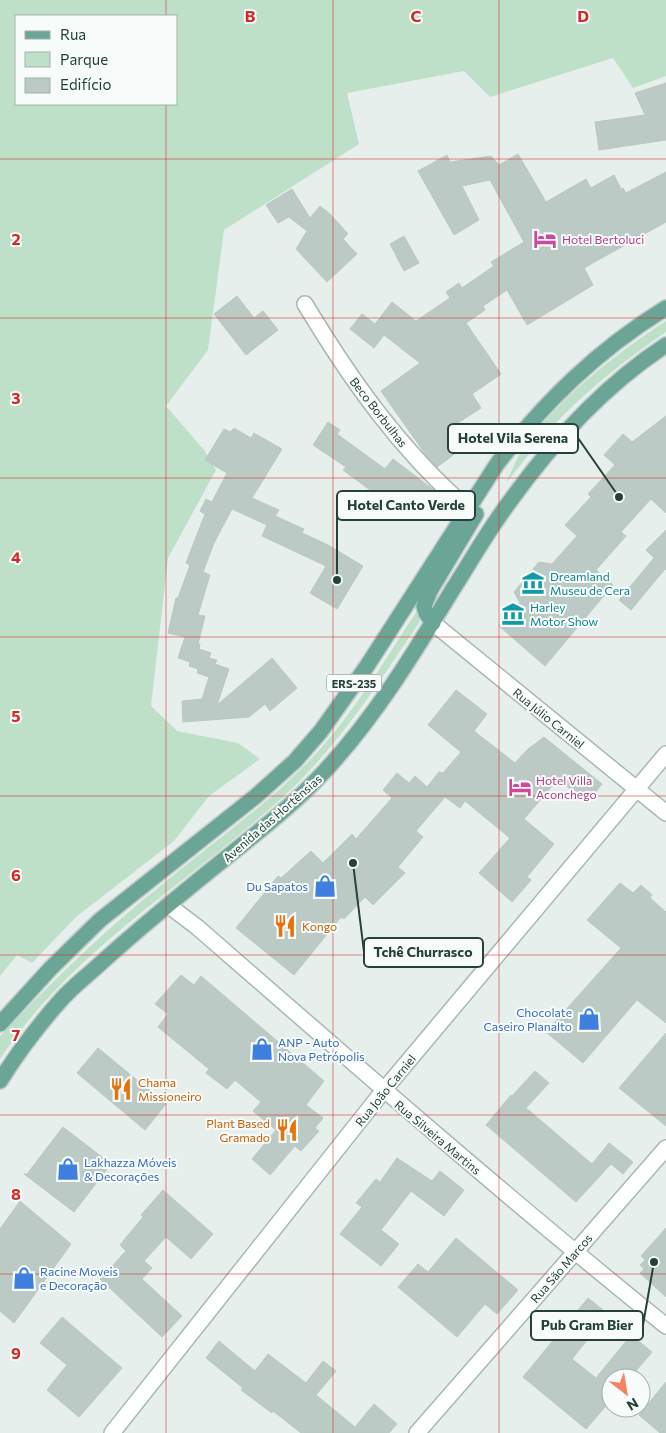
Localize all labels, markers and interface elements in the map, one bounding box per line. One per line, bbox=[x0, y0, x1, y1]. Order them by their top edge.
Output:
text: B bbox=[245, 6, 256, 25]
text: C bbox=[411, 6, 422, 25]
text: D bbox=[577, 6, 589, 25]
legend bbox=[15, 15, 178, 105]
text: Rua bbox=[60, 25, 86, 43]
text: Parque bbox=[60, 50, 108, 68]
text: Edifício bbox=[60, 75, 111, 93]
hotel icon: Hotel Bertoluci bbox=[532, 226, 558, 252]
text: 2 bbox=[11, 229, 21, 248]
place label: Hotel Bertoluci bbox=[562, 232, 644, 246]
street label: Beco Borbulhas bbox=[347, 374, 411, 450]
text: 3 bbox=[11, 388, 21, 407]
callout: Hotel Vila Serena bbox=[448, 424, 578, 453]
text: Hotel Vila Serena bbox=[458, 429, 568, 446]
callout: Hotel Canto Verde bbox=[337, 491, 475, 520]
text: Hotel Canto Verde bbox=[347, 496, 465, 513]
text: 4 bbox=[11, 547, 21, 566]
place label: Dreamland Museu de Cera bbox=[550, 569, 630, 597]
museum icon: Dreamland Museu de Cera bbox=[520, 570, 546, 596]
place label: Harley Motor Show bbox=[530, 600, 599, 628]
museum icon: Harley Motor Show bbox=[500, 601, 526, 627]
road number: ERS-235 bbox=[326, 674, 382, 691]
street label: Rua Júlio Carniel bbox=[510, 685, 587, 752]
text: 5 bbox=[11, 706, 21, 725]
street label: Avenida das Hortênsias bbox=[220, 771, 324, 865]
place label: Hotel Villa Aconchego bbox=[536, 773, 597, 801]
hotel icon: Hotel Villa Aconchego bbox=[507, 774, 533, 800]
text: 6 bbox=[11, 865, 21, 884]
shop icon: Du Sapatos bbox=[312, 873, 338, 899]
place label: Du Sapatos bbox=[246, 879, 308, 893]
restaurant icon: Kongo bbox=[272, 913, 298, 939]
place label: Kongo bbox=[302, 919, 337, 933]
callout: Tchê Churrasco bbox=[364, 938, 483, 967]
text: Tchê Churrasco bbox=[373, 943, 473, 960]
place label: Chocolate Caseiro Planalto bbox=[484, 1005, 572, 1033]
shop icon: Chocolate Caseiro Planalto bbox=[576, 1006, 602, 1032]
text: 7 bbox=[12, 1025, 21, 1044]
place label: ANP - Auto Nova Petrópolis bbox=[278, 1035, 365, 1063]
shop icon: ANP - Auto Nova Petrópolis bbox=[249, 1036, 275, 1062]
street label: Rua João Carniel bbox=[352, 1051, 419, 1129]
place label: Chama Missioneiro bbox=[138, 1075, 202, 1103]
restaurant icon: Chama Missioneiro bbox=[108, 1076, 134, 1102]
street label: Rua Silveira Martins bbox=[392, 1097, 484, 1177]
place label: Plant Based Gramado bbox=[206, 1116, 270, 1144]
restaurant icon: Plant Based Gramado bbox=[274, 1117, 300, 1143]
place label: Lakhazza Móveis & Decorações bbox=[84, 1155, 177, 1183]
shop icon: Lakhazza Móveis & Decorações bbox=[55, 1156, 81, 1182]
text: 8 bbox=[11, 1184, 21, 1203]
street label: Rua São Marcos bbox=[527, 1231, 595, 1305]
place label: Racine Moveis e Decoração bbox=[40, 1264, 118, 1292]
shop icon: Racine Moveis e Decoração bbox=[11, 1265, 37, 1291]
callout: Pub Gram Bier bbox=[531, 1311, 643, 1340]
text: Pub Gram Bier bbox=[541, 1316, 633, 1333]
text: 9 bbox=[11, 1343, 21, 1362]
north arrow bbox=[601, 1368, 651, 1418]
text: N bbox=[624, 1395, 642, 1415]

